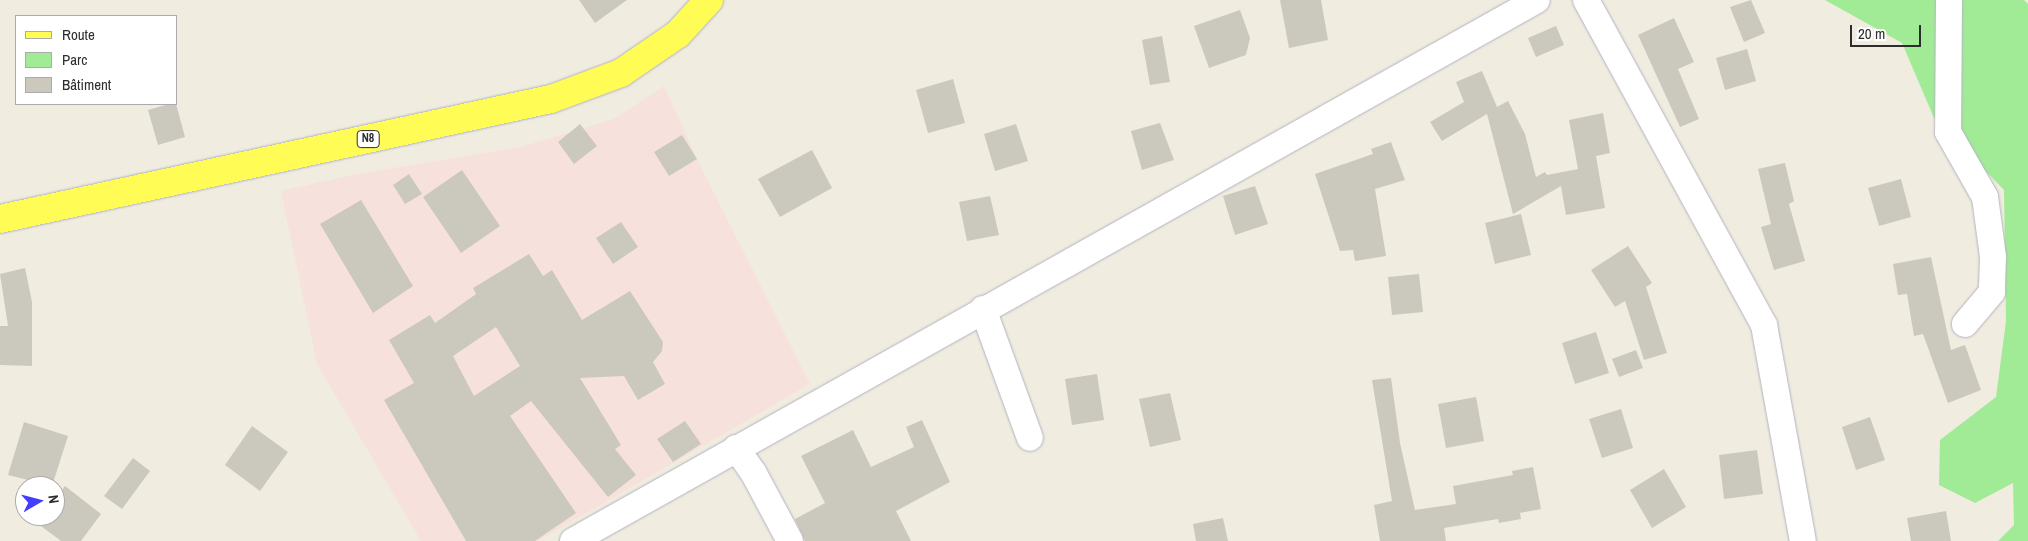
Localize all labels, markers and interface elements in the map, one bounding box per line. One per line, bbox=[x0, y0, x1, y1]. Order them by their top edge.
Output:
legend bbox=[15, 15, 178, 105]
scale bar bbox=[1853, 15, 1924, 47]
text: 20 m bbox=[1858, 23, 1885, 44]
text: Route bbox=[62, 24, 95, 45]
text: Parc bbox=[62, 49, 87, 70]
text: Bâtiment bbox=[62, 74, 111, 95]
road number: N8 bbox=[356, 130, 380, 148]
north arrow bbox=[15, 476, 65, 526]
text: N bbox=[44, 494, 63, 504]

